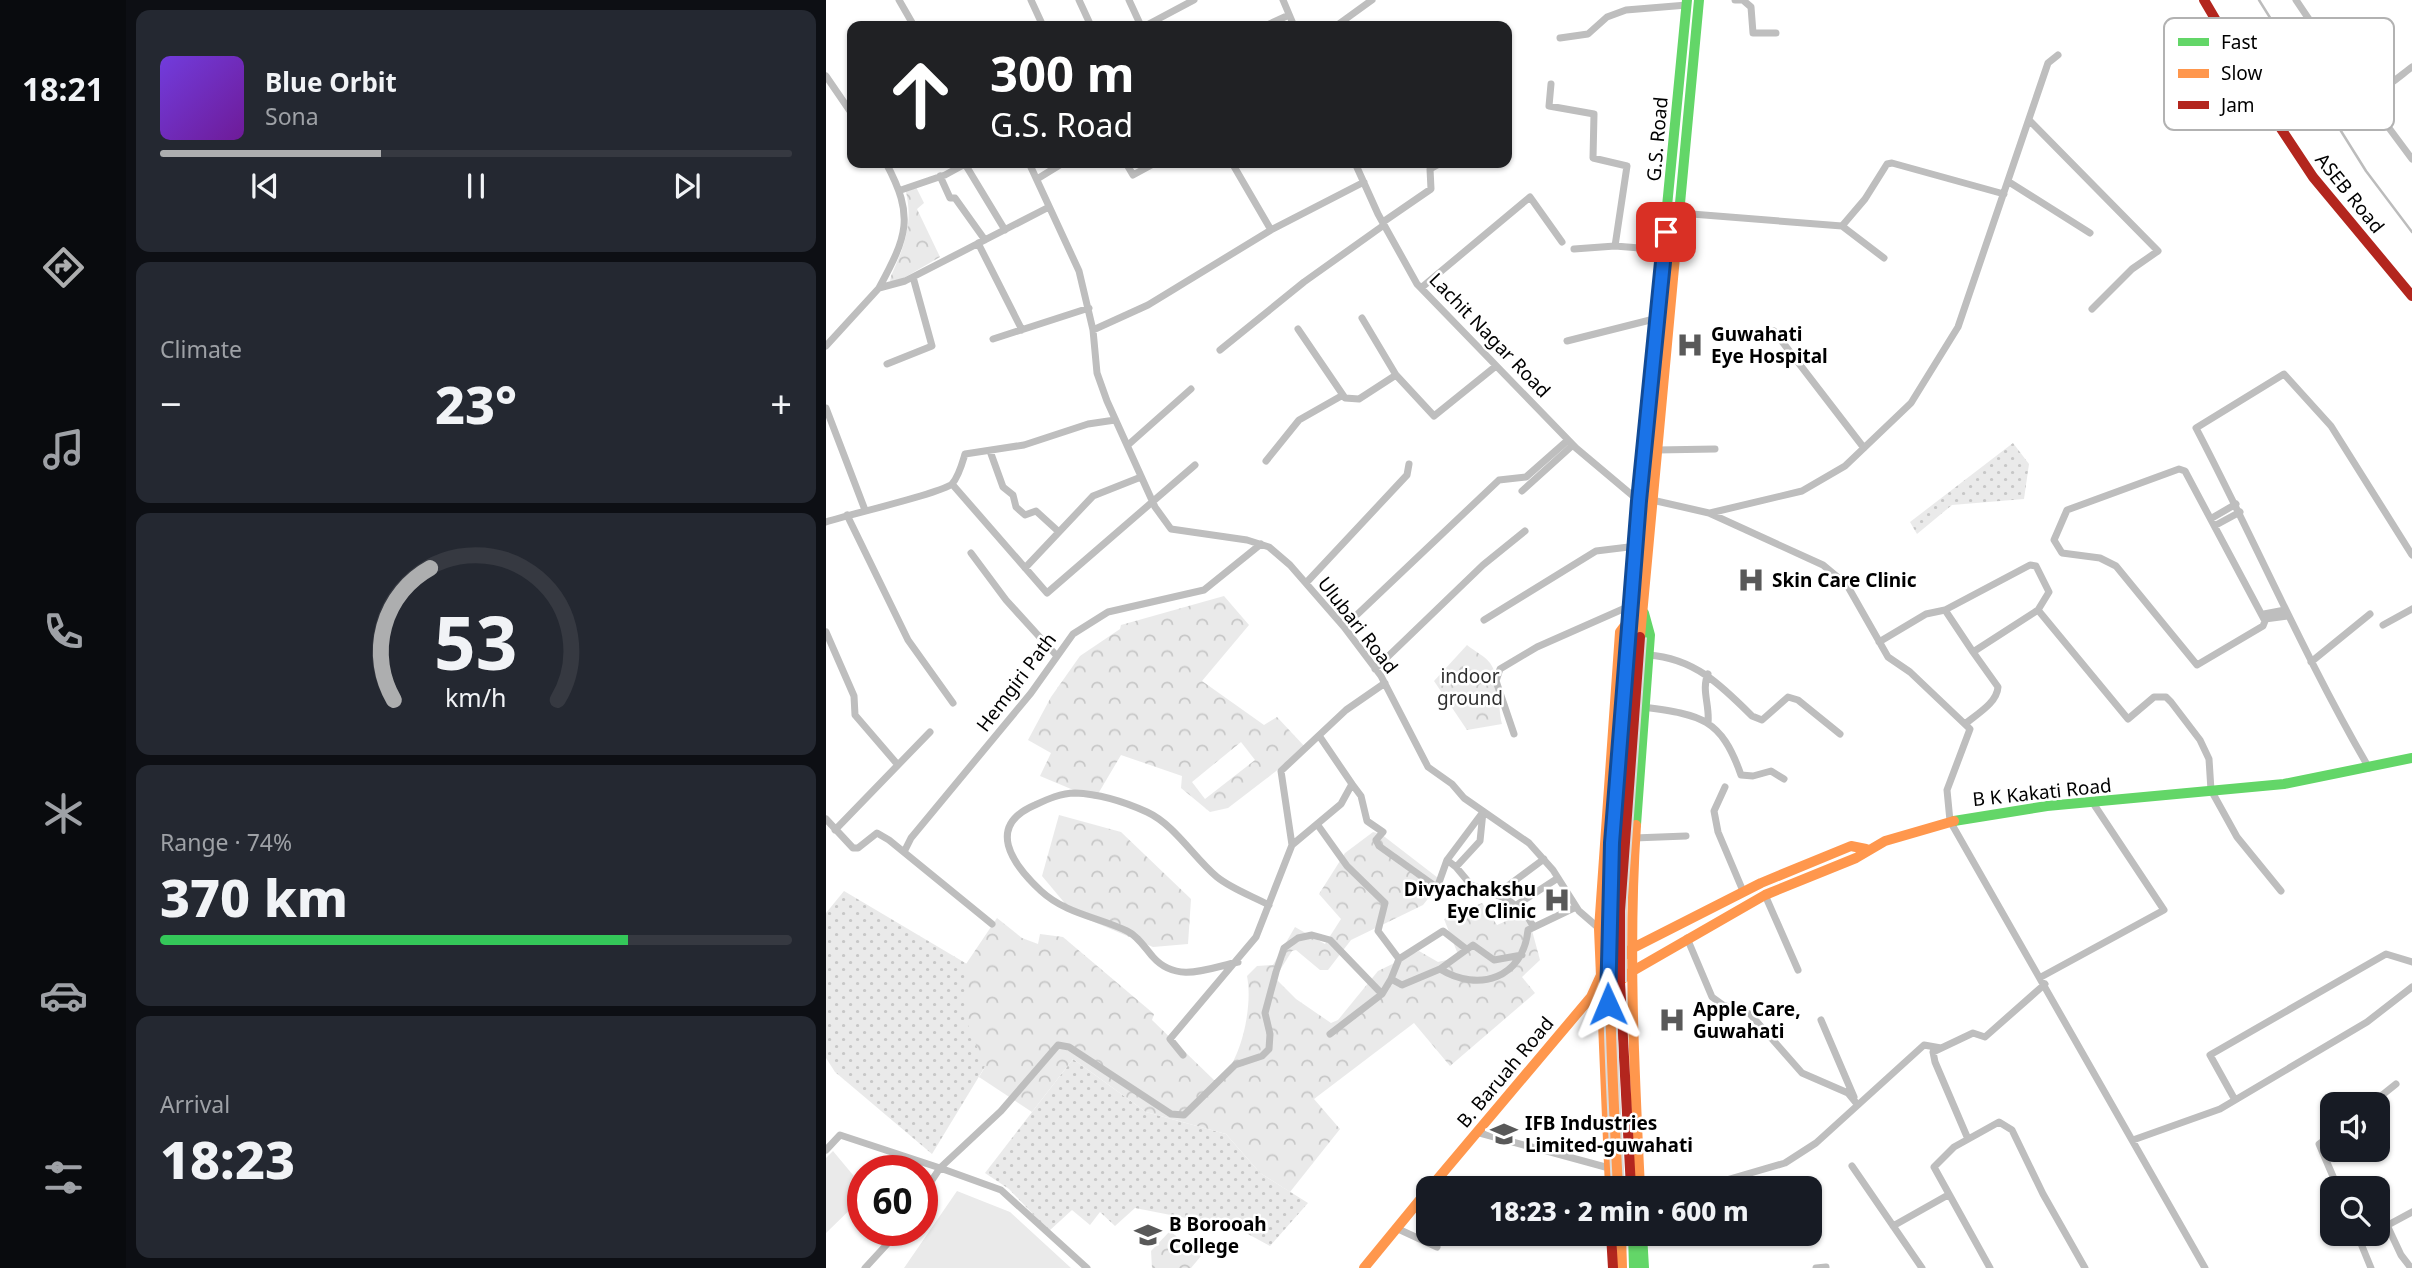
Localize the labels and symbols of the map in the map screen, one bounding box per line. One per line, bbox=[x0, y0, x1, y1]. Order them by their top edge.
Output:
legend bbox=[2164, 18, 2394, 130]
text: Fast bbox=[2221, 29, 2258, 55]
text: Slow bbox=[2221, 60, 2262, 86]
text: Jam bbox=[2219, 92, 2255, 118]
street label: G.S. Road bbox=[1640, 96, 1674, 182]
street label: ASEB Road bbox=[2310, 147, 2390, 239]
pin bbox=[1636, 202, 1696, 262]
street label: Lachit Nagar Road bbox=[1424, 267, 1556, 403]
place label: Guwahati Eye Hospital bbox=[1711, 321, 1828, 369]
hospital icon: Guwahati Eye Hospital bbox=[1675, 330, 1705, 360]
hospital icon: Skin Care Clinic bbox=[1736, 565, 1766, 595]
place label: Skin Care Clinic bbox=[1772, 567, 1917, 593]
street label: Ulubari Road bbox=[1312, 571, 1404, 679]
street label: Hemgiri Path bbox=[970, 627, 1062, 737]
park label: indoor ground bbox=[1437, 663, 1503, 711]
street label: B K Kakati Road bbox=[1971, 772, 2113, 812]
place label: Divyachakshu Eye Clinic bbox=[1404, 876, 1536, 924]
hospital icon: Divyachakshu Eye Clinic bbox=[1542, 885, 1572, 915]
position arrow bbox=[1571, 967, 1645, 1041]
place label: Apple Care, Guwahati bbox=[1693, 996, 1801, 1044]
hospital icon: Apple Care, Guwahati bbox=[1657, 1005, 1687, 1035]
street label: B. Baruah Road bbox=[1451, 1011, 1559, 1133]
place label: IFB Industries Limited-guwahati bbox=[1525, 1110, 1693, 1158]
school or university icon: IFB Industries Limited-guwahati bbox=[1489, 1119, 1519, 1149]
speed limit sign: 60 bbox=[847, 1155, 938, 1246]
place label: B Borooah College bbox=[1169, 1211, 1267, 1259]
school or university icon: B Borooah College bbox=[1133, 1220, 1163, 1250]

